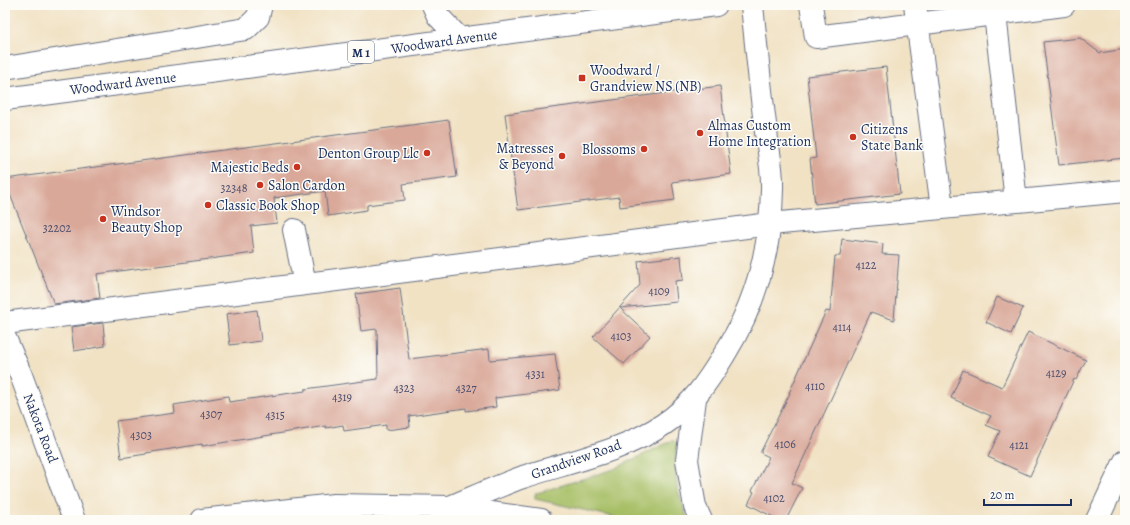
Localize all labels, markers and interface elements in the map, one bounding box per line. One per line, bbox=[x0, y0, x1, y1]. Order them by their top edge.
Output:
street label: Woodward Avenue bbox=[389, 25, 498, 58]
road number: M 1 bbox=[348, 41, 374, 63]
place label: Woodward / Grandview NS (NB) bbox=[589, 61, 702, 96]
street label: Woodward Avenue bbox=[68, 68, 177, 100]
marker: Woodward / Grandview NS (NB) bbox=[577, 73, 587, 83]
place label: Almas Custom Home Integration bbox=[707, 116, 812, 151]
place label: Citizens State Bank bbox=[861, 120, 923, 155]
marker: Almas Custom Home Integration bbox=[695, 128, 705, 138]
marker: Citizens State Bank bbox=[848, 132, 858, 142]
place label: Matresses & Beyond bbox=[496, 139, 554, 174]
place label: Blossoms bbox=[582, 140, 636, 159]
place label: Denton Group Llc bbox=[318, 144, 419, 163]
marker: Blossoms bbox=[639, 144, 649, 154]
marker: Denton Group Llc bbox=[422, 148, 432, 158]
marker: Matresses & Beyond bbox=[557, 151, 567, 161]
place label: Majestic Beds bbox=[210, 158, 289, 177]
marker: Majestic Beds bbox=[292, 162, 302, 172]
place label: Salon Cardon bbox=[268, 176, 345, 195]
house number: 32348 bbox=[221, 180, 248, 196]
marker: Salon Cardon bbox=[255, 180, 265, 190]
place label: Classic Book Shop bbox=[216, 196, 320, 215]
marker: Classic Book Shop bbox=[203, 200, 213, 210]
place label: Windsor Beauty Shop bbox=[110, 202, 182, 237]
marker: Windsor Beauty Shop bbox=[98, 214, 108, 224]
house number: 32202 bbox=[43, 220, 72, 236]
house number: 4122 bbox=[856, 257, 877, 273]
house number: 4109 bbox=[648, 283, 670, 299]
house number: 4114 bbox=[832, 319, 852, 335]
house number: 4103 bbox=[611, 328, 631, 344]
house number: 4129 bbox=[1046, 365, 1066, 381]
house number: 4331 bbox=[525, 366, 545, 382]
house number: 4110 bbox=[805, 378, 825, 394]
house number: 4323 bbox=[393, 380, 415, 396]
house number: 4327 bbox=[455, 380, 478, 396]
house number: 4319 bbox=[332, 389, 352, 405]
street label: Nakota Road bbox=[19, 391, 63, 466]
house number: 4307 bbox=[200, 406, 223, 422]
house number: 4315 bbox=[265, 407, 285, 423]
house number: 4303 bbox=[130, 427, 152, 443]
street label: Grandview Road bbox=[529, 435, 624, 484]
house number: 4106 bbox=[774, 436, 796, 452]
house number: 4121 bbox=[1009, 437, 1029, 453]
scale bar bbox=[984, 481, 1071, 507]
text: 20 m bbox=[990, 487, 1014, 503]
house number: 4102 bbox=[763, 490, 785, 506]

